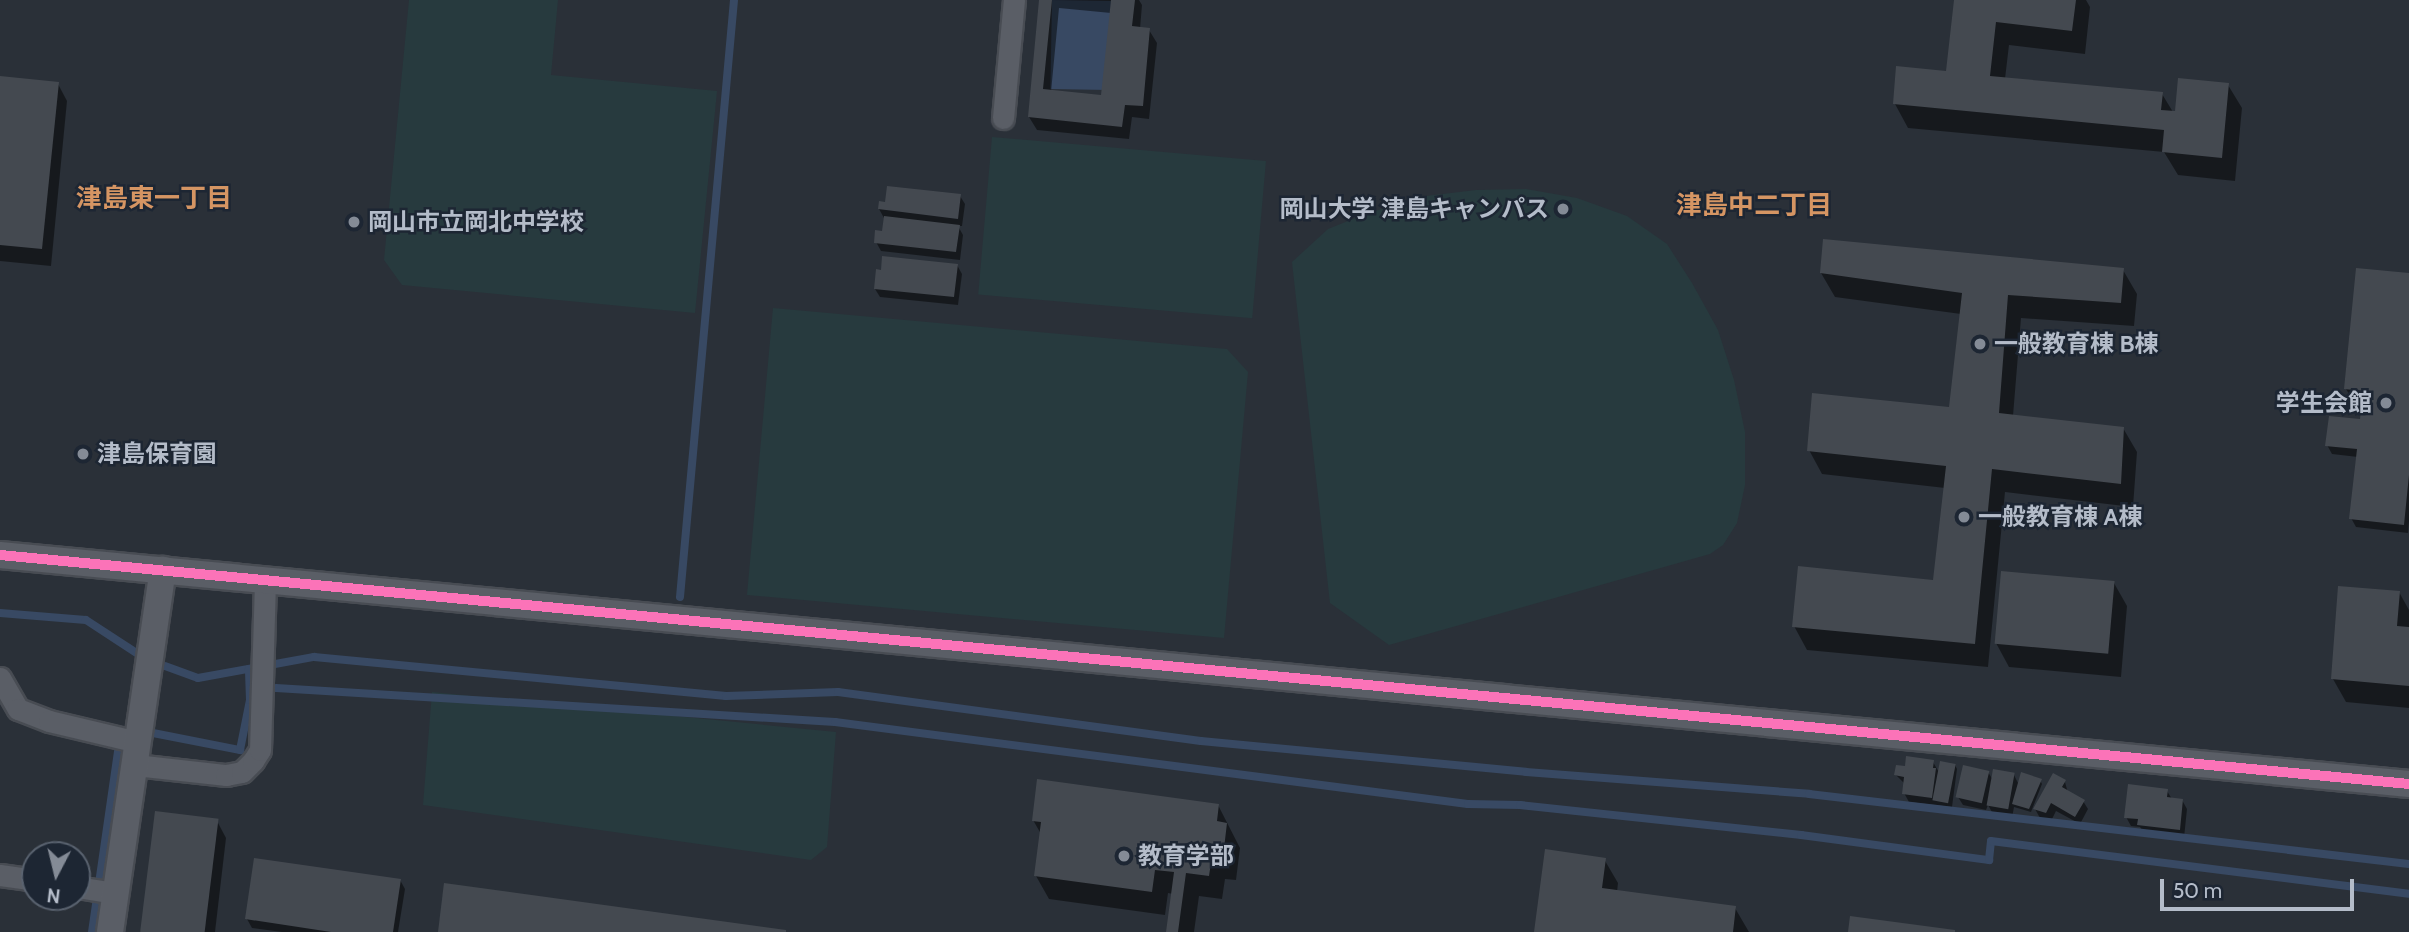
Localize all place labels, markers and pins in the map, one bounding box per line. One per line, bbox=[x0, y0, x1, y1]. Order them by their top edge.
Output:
place label: 岡山大学 津島キャンパス bbox=[1280, 195, 1549, 223]
marker: 岡山大学 津島キャンパス bbox=[1555, 201, 1571, 217]
place label: 岡山市立岡北中学校 bbox=[368, 208, 584, 236]
marker: 岡山市立岡北中学校 bbox=[346, 214, 362, 230]
place label: 一般教育棟 B棟 bbox=[1994, 330, 2158, 358]
marker: 一般教育棟 B棟 bbox=[1972, 336, 1988, 352]
place label: 学生会館 bbox=[2276, 389, 2372, 417]
marker: 学生会館 bbox=[2378, 395, 2394, 411]
place label: 津島保育園 bbox=[97, 440, 217, 468]
marker: 津島保育園 bbox=[75, 446, 91, 462]
place label: 一般教育棟 A棟 bbox=[1978, 503, 2142, 531]
marker: 一般教育棟 A棟 bbox=[1956, 509, 1972, 525]
place label: 教育学部 bbox=[1138, 842, 1234, 870]
marker: 教育学部 bbox=[1116, 848, 1132, 864]

